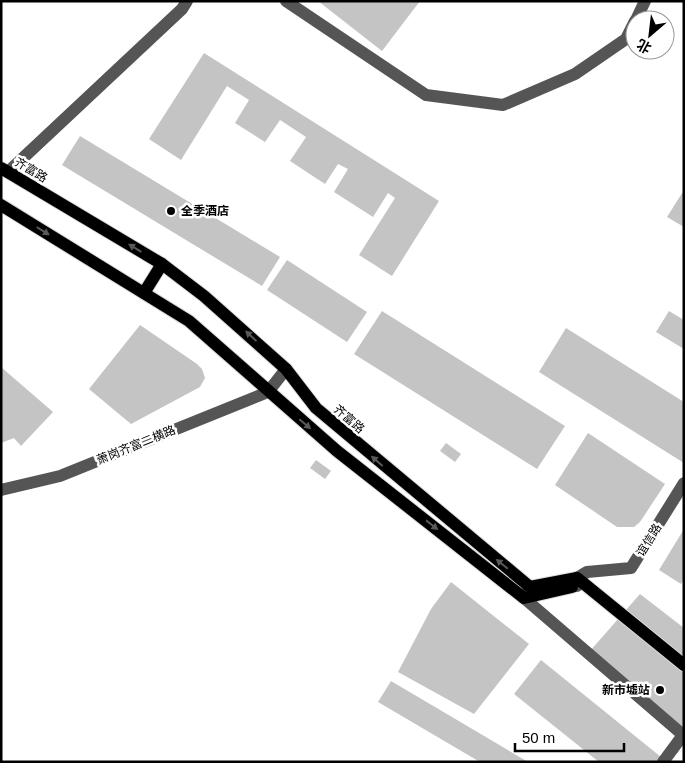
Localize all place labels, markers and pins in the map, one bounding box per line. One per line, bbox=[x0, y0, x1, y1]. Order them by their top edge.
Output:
place label: 全季酒店 bbox=[181, 204, 229, 218]
marker: 全季酒店 bbox=[165, 205, 177, 217]
place label: 新市墟站 bbox=[602, 683, 650, 697]
marker: 新市墟站 bbox=[654, 684, 666, 696]

